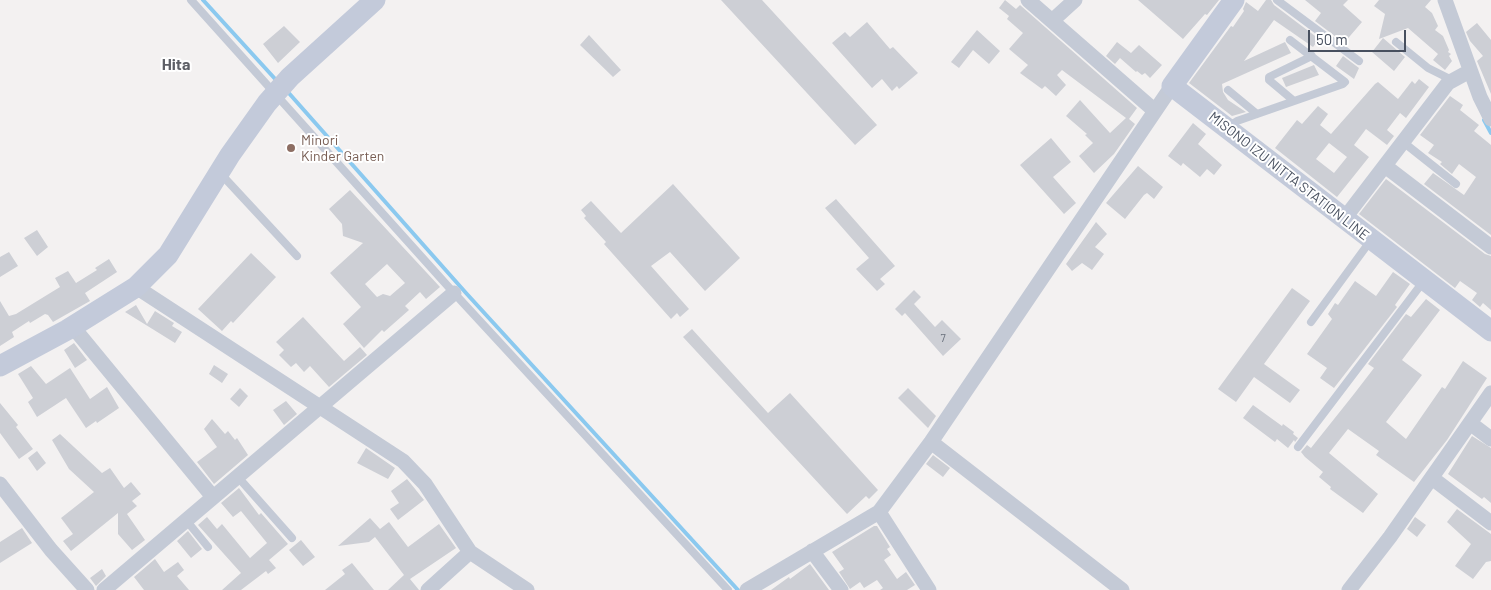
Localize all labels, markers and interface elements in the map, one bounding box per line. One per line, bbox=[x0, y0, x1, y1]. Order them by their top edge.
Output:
scale bar bbox=[1311, 20, 1408, 52]
text: 50 m bbox=[1316, 30, 1348, 48]
district label: Hita bbox=[162, 55, 190, 75]
street label: MISONO IZU NITTA STATION LINE bbox=[1206, 108, 1372, 244]
place label: Minori Kinder Garten bbox=[301, 132, 384, 164]
marker: Minori Kinder Garten bbox=[285, 142, 297, 154]
house number: 7 bbox=[940, 331, 946, 345]

